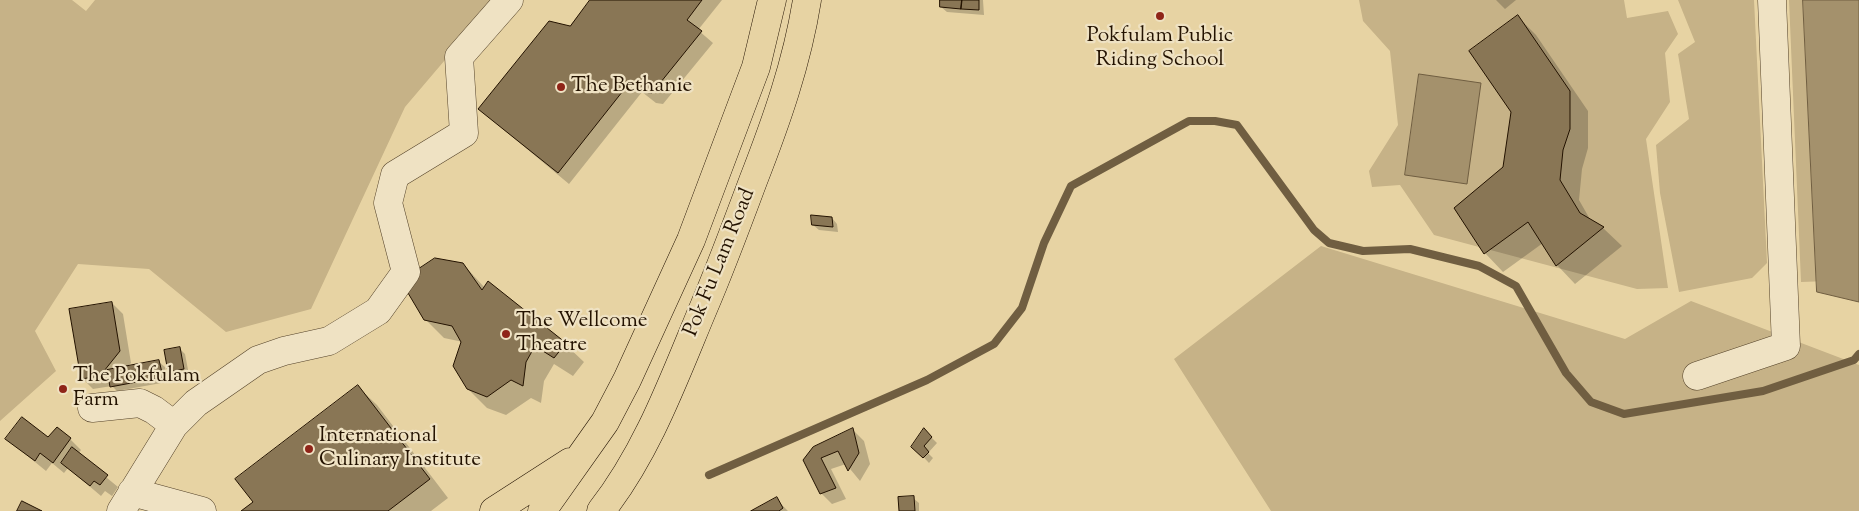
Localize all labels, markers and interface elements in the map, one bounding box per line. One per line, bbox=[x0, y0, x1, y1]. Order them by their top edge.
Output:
marker: Pokfulam Public Riding School bbox=[1154, 10, 1166, 22]
place label: Pokfulam Public Riding School bbox=[1087, 24, 1233, 74]
place label: The Bethanie bbox=[571, 74, 692, 100]
marker: The Bethanie bbox=[555, 81, 567, 93]
street label: Pok Fu Lam Road bbox=[680, 185, 762, 341]
place label: The Wellcome Theatre bbox=[516, 309, 648, 359]
marker: The Wellcome Theatre bbox=[500, 328, 512, 340]
place label: The Pokfulam Farm bbox=[73, 364, 200, 414]
marker: The Pokfulam Farm bbox=[57, 383, 69, 395]
place label: International Culinary Institute bbox=[319, 424, 481, 474]
marker: International Culinary Institute bbox=[303, 443, 315, 455]

